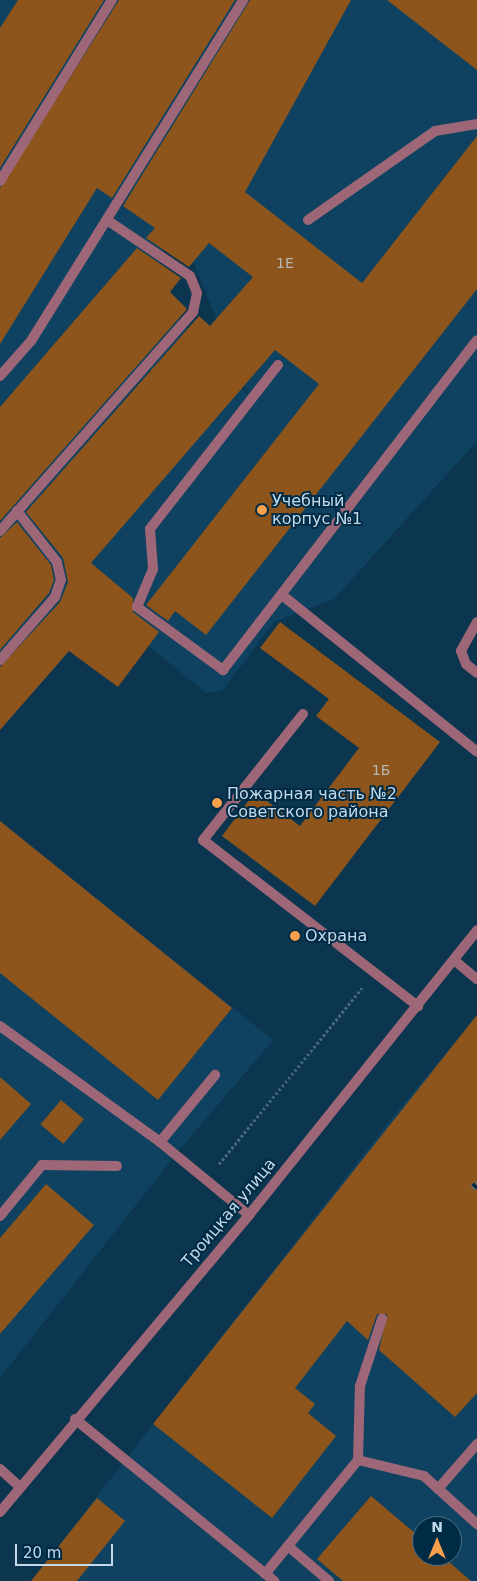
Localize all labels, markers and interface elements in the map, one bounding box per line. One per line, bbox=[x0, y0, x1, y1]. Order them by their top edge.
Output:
house number: 1Е bbox=[276, 255, 294, 271]
place label: Учебный корпус №1 bbox=[272, 491, 362, 529]
marker: Учебный корпус №1 bbox=[256, 504, 268, 516]
house number: 1Б bbox=[372, 762, 390, 778]
place label: Пожарная часть №2 Советского района bbox=[227, 784, 397, 822]
marker: Пожарная часть №2 Советского района bbox=[211, 797, 223, 809]
place label: Охрана bbox=[305, 926, 367, 946]
marker: Охрана bbox=[289, 930, 301, 942]
street label: Троицкая улица bbox=[178, 1155, 280, 1271]
north arrow bbox=[412, 1516, 462, 1566]
text: N bbox=[431, 1519, 443, 1535]
scale bar bbox=[18, 1534, 115, 1566]
text: 20 m bbox=[23, 1544, 61, 1562]

